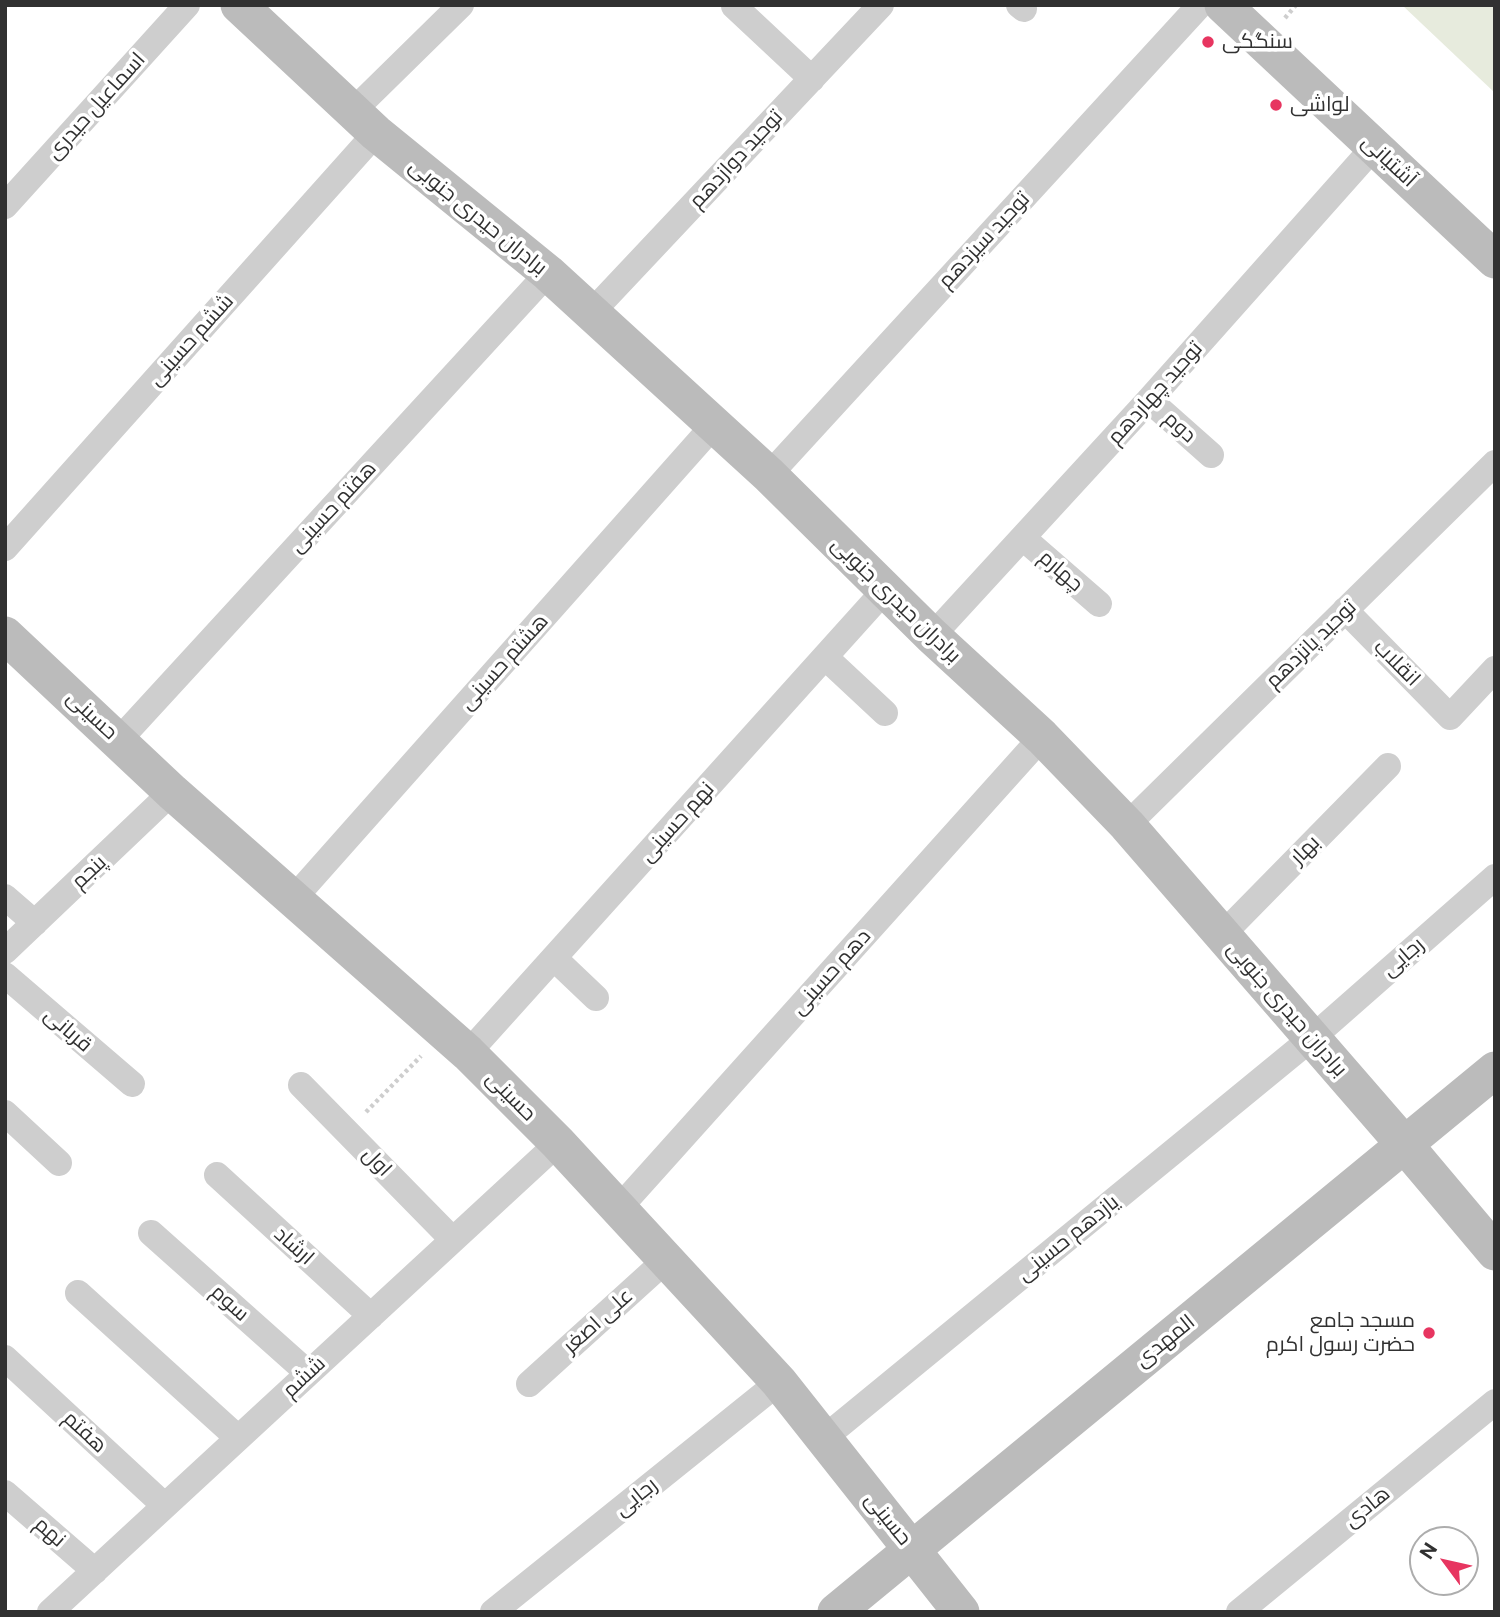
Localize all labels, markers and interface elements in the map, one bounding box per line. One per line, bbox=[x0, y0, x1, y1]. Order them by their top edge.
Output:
place label: سنگکی bbox=[1222, 29, 1293, 55]
marker: سنگکی bbox=[1200, 34, 1216, 50]
street label: اسماعیل حیدری bbox=[41, 47, 151, 165]
place label: لواشی bbox=[1290, 92, 1349, 118]
marker: لواشی bbox=[1268, 97, 1284, 113]
street label: توحید دوازدهم bbox=[684, 105, 788, 213]
street label: آشتیانی bbox=[1356, 129, 1422, 193]
street label: برادران حیدری جنوبی bbox=[404, 154, 552, 280]
street label: توحید سیزدهم bbox=[933, 187, 1035, 293]
street label: ششم حسینی bbox=[143, 289, 239, 391]
street label: توحید چهاردهم bbox=[1102, 336, 1208, 450]
street label: دوم bbox=[1159, 406, 1201, 448]
street label: هفتم حسینی bbox=[284, 456, 382, 558]
street label: برادران حیدری جنوبی bbox=[826, 532, 966, 668]
street label: چهارم bbox=[1034, 545, 1088, 597]
street label: توحید پانزدهم bbox=[1260, 595, 1362, 693]
street label: هشتم حسینی bbox=[454, 609, 554, 715]
street label: انقلاب bbox=[1369, 635, 1425, 691]
street label: حسینی bbox=[61, 685, 123, 745]
street label: نهم حسینی bbox=[635, 777, 719, 867]
street label: بهار bbox=[1285, 830, 1325, 870]
street label: پنجم bbox=[66, 850, 112, 894]
street label: دهم حسینی bbox=[786, 924, 876, 1020]
street label: رجایی bbox=[1377, 932, 1429, 982]
street label: برادران حیدری جنوبی bbox=[1222, 936, 1352, 1082]
street label: قربانی bbox=[39, 1002, 97, 1058]
street label: حسینی bbox=[481, 1066, 541, 1126]
street label: اول bbox=[357, 1142, 397, 1182]
street label: یازدهم حسینی bbox=[1012, 1189, 1124, 1287]
street label: ارشاد bbox=[269, 1222, 319, 1270]
street label: سوم bbox=[206, 1279, 254, 1327]
street label: علی اصغر bbox=[558, 1283, 638, 1359]
place label: مسجد جامع حضرت رسول اکرم bbox=[1266, 1308, 1415, 1358]
street label: المهدی bbox=[1130, 1309, 1200, 1373]
marker: مسجد جامع حضرت رسول اکرم bbox=[1421, 1325, 1437, 1341]
street label: ششم bbox=[277, 1351, 331, 1403]
street label: هفتم bbox=[58, 1406, 112, 1458]
street label: رجایی bbox=[610, 1472, 662, 1522]
street label: هادی bbox=[1339, 1481, 1395, 1533]
street label: حسینی bbox=[859, 1488, 917, 1550]
street label: نهم bbox=[29, 1512, 71, 1552]
north arrow bbox=[1409, 1526, 1479, 1596]
text: N bbox=[1415, 1538, 1441, 1563]

